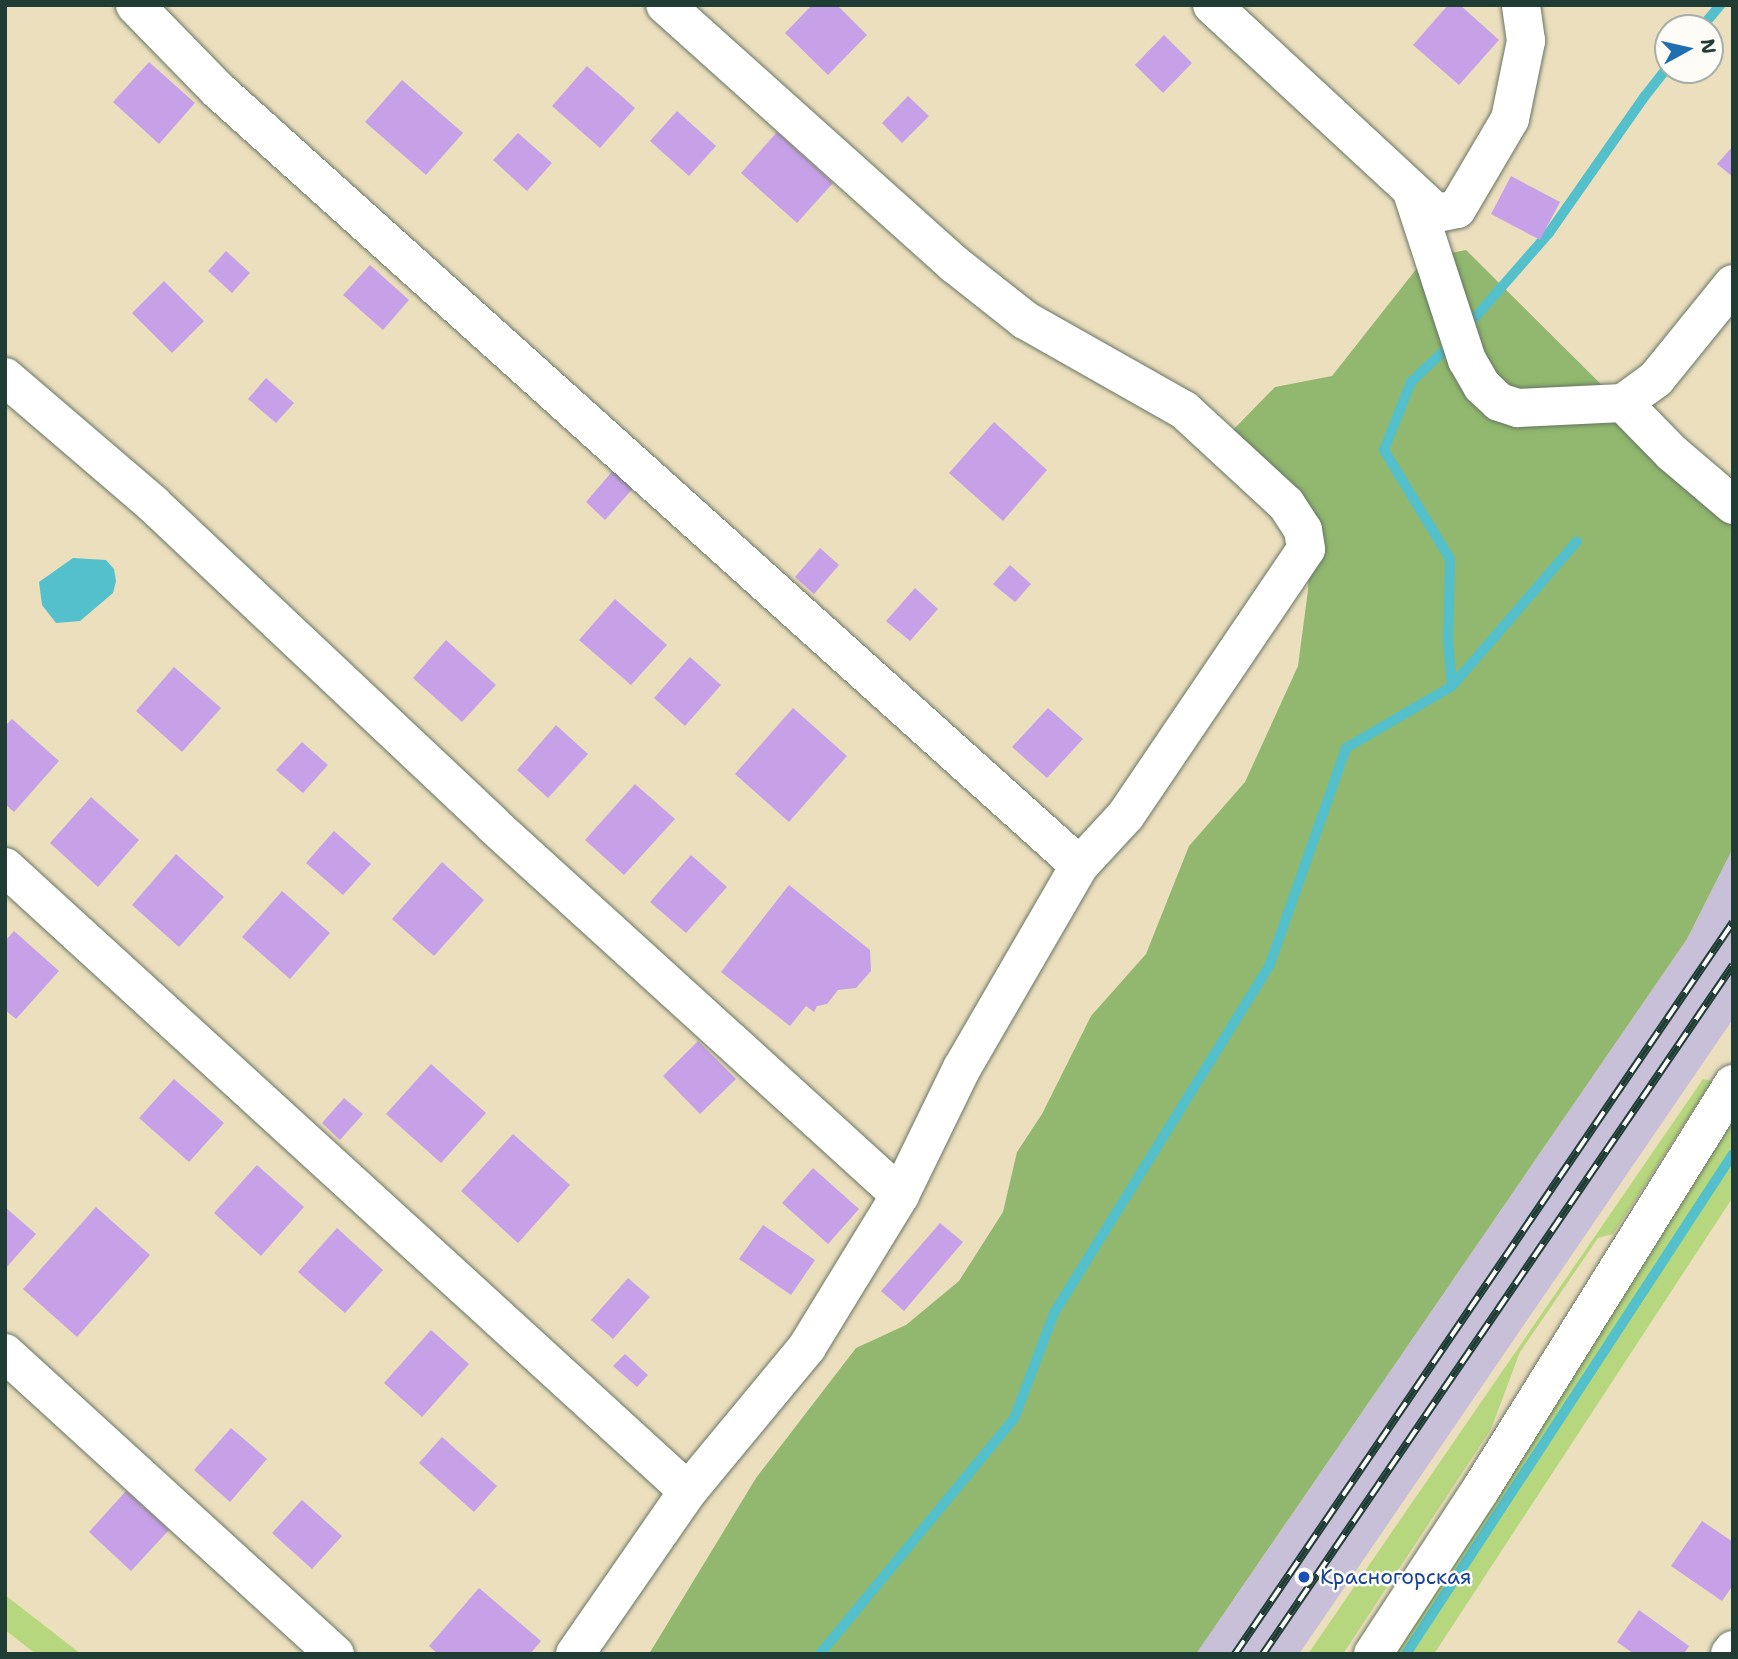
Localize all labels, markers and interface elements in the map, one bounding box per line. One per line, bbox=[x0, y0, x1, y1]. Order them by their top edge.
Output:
north arrow bbox=[1654, 14, 1724, 84]
text: N bbox=[1695, 37, 1722, 55]
place label: Красногорская bbox=[1320, 1564, 1472, 1590]
marker: Красногорская bbox=[1294, 1567, 1314, 1587]

